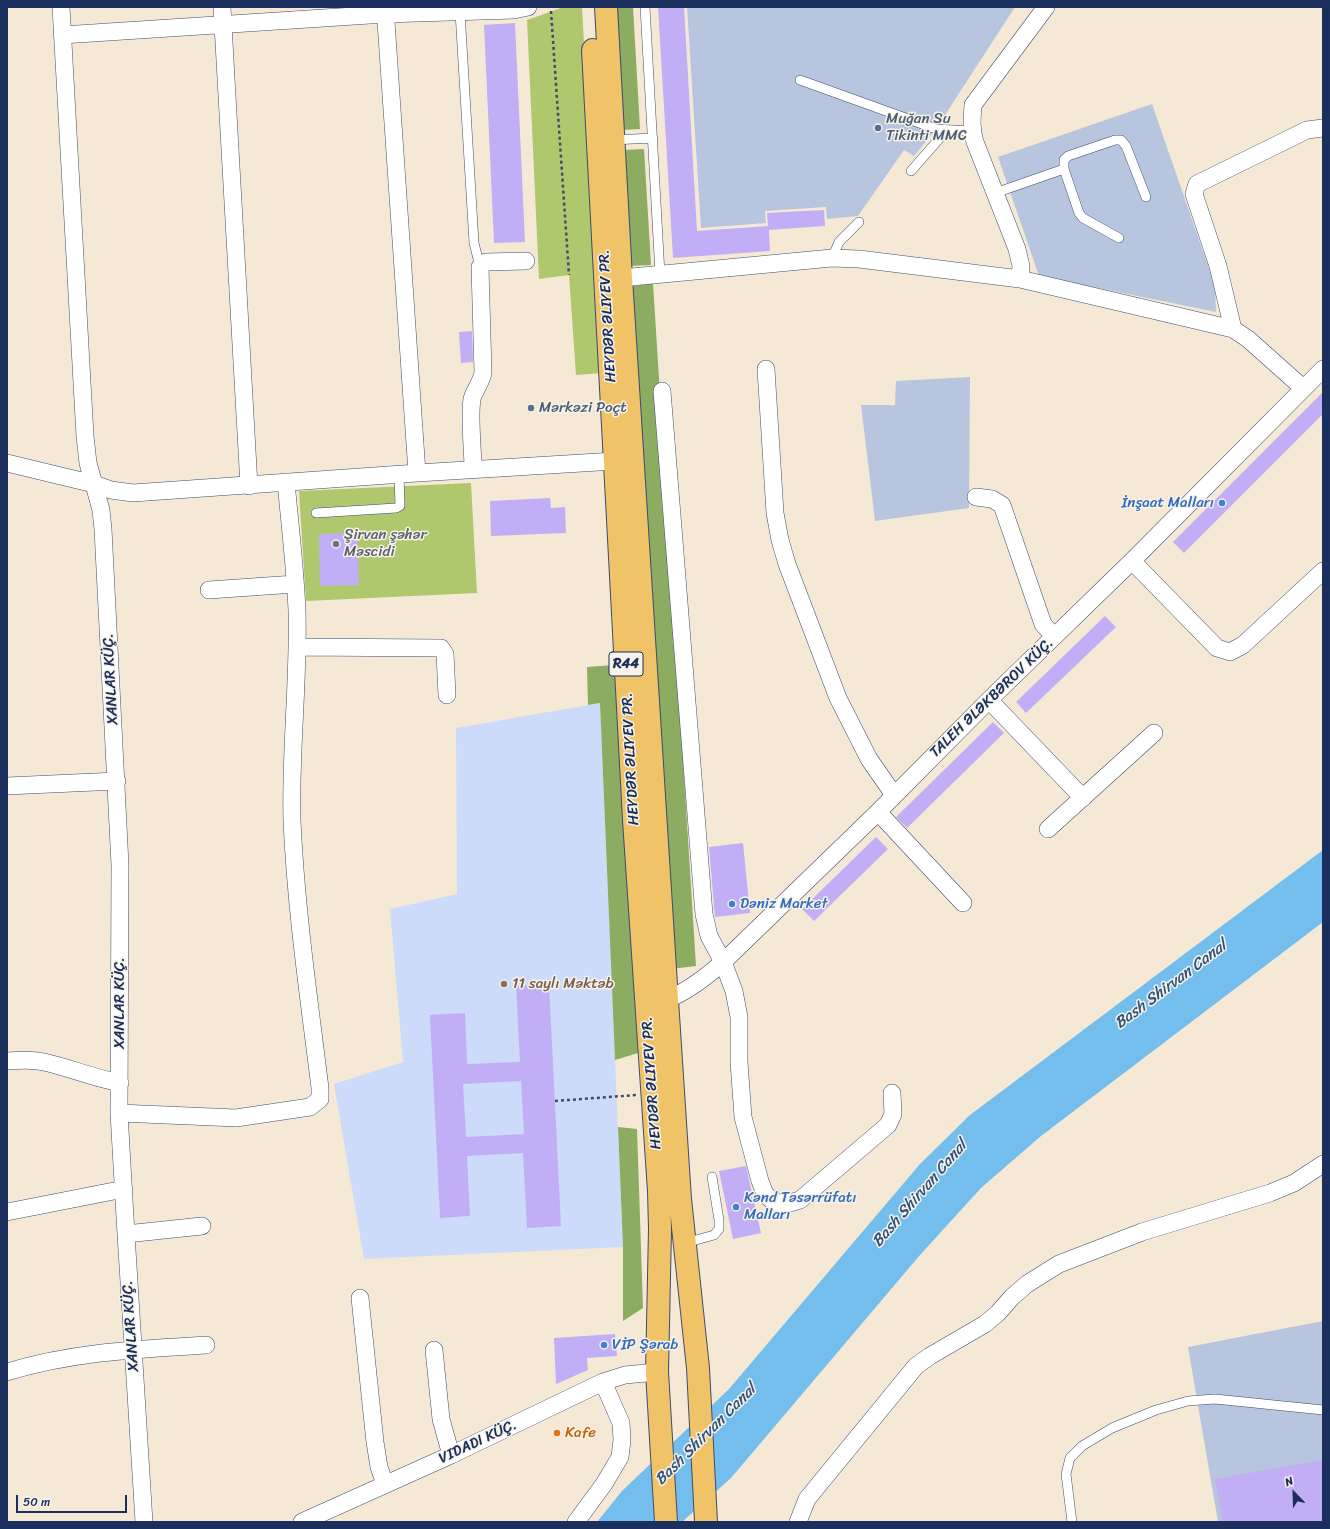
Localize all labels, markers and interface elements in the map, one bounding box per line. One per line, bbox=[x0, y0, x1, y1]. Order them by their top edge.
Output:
place label: Muğan Su Tikinti MMC bbox=[886, 110, 967, 145]
marker: Muğan Su Tikinti MMC bbox=[873, 123, 883, 133]
street label: HEYDƏR ƏLIYEV PR. bbox=[596, 249, 620, 383]
place label: Mərkəzi Poçt bbox=[539, 399, 627, 417]
marker: Mərkəzi Poçt bbox=[526, 403, 536, 413]
place label: İnşaat Malları bbox=[1121, 494, 1214, 512]
marker: İnşaat Malları bbox=[1217, 498, 1227, 508]
place label: Şirvan şəhər Məscidi bbox=[344, 526, 427, 561]
marker: Şirvan şəhər Məscidi bbox=[331, 539, 341, 549]
street label: XANLAR KÜÇ. bbox=[100, 633, 122, 725]
street label: TALEH ƏLƏKBƏROV KÜÇ. bbox=[926, 634, 1058, 762]
road number: R44 bbox=[609, 652, 643, 676]
street label: HEYDƏR ƏLIYEV PR. bbox=[619, 692, 643, 826]
place label: Dəniz Market bbox=[740, 895, 828, 913]
marker: Dəniz Market bbox=[727, 899, 737, 909]
water label: Bash Shirvan Canal bbox=[1111, 937, 1231, 1033]
street label: XANLAR KÜÇ. bbox=[111, 957, 129, 1049]
place label: 11 saylı Məktəb bbox=[512, 975, 614, 993]
marker: 11 saylı Məktəb bbox=[499, 979, 509, 989]
street label: HEYDƏR ƏLIYEV PR. bbox=[638, 1016, 666, 1150]
water label: Bash Shirvan Canal bbox=[868, 1137, 972, 1251]
place label: Kənd Təsərrüfatı Malları bbox=[744, 1189, 856, 1224]
marker: Kənd Təsərrüfatı Malları bbox=[731, 1202, 741, 1212]
street label: XANLAR KÜÇ. bbox=[119, 1280, 143, 1372]
place label: VİP Şərab bbox=[612, 1336, 678, 1354]
marker: VİP Şərab bbox=[599, 1340, 609, 1350]
water label: Bash Shirvan Canal bbox=[652, 1381, 760, 1489]
street label: VIDADI KÜÇ. bbox=[436, 1416, 520, 1468]
place label: Kafe bbox=[565, 1424, 596, 1442]
marker: Kafe bbox=[552, 1428, 562, 1438]
text: N bbox=[1282, 1471, 1296, 1492]
north arrow bbox=[1274, 1473, 1314, 1513]
scale bar bbox=[18, 1487, 129, 1513]
text: 50 m bbox=[23, 1491, 50, 1513]

